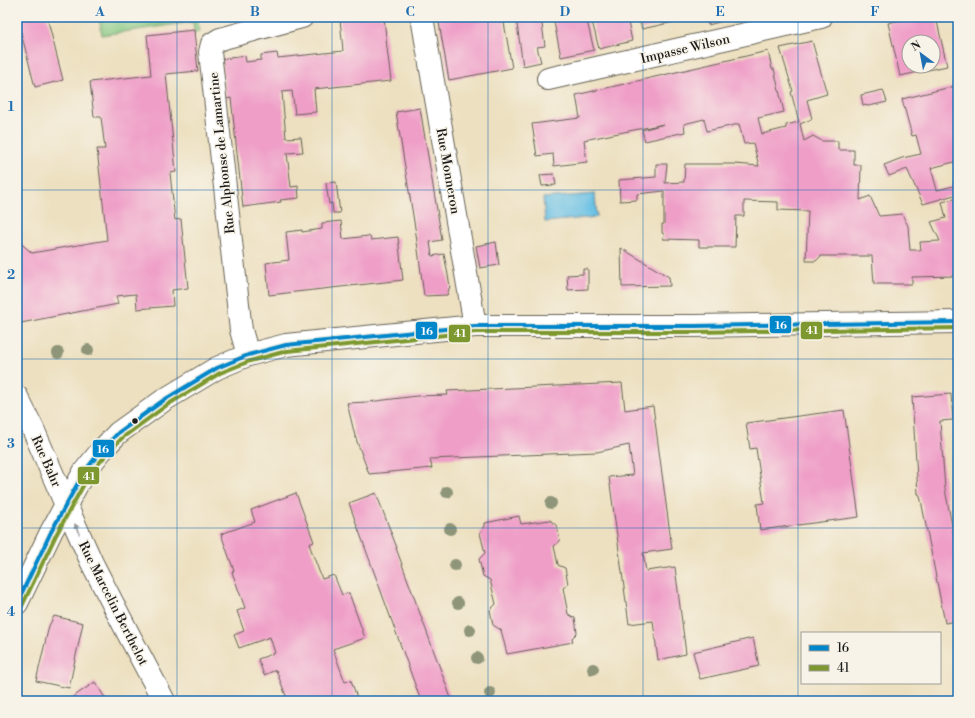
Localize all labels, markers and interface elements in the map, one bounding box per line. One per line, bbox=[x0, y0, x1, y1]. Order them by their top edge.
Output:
text: A bbox=[94, 4, 105, 20]
text: B bbox=[250, 4, 260, 20]
text: C bbox=[405, 4, 415, 20]
text: D bbox=[560, 4, 570, 20]
text: E bbox=[715, 4, 725, 20]
text: F bbox=[870, 4, 880, 20]
street label: Impasse Wilson bbox=[639, 31, 732, 67]
north arrow bbox=[901, 34, 941, 74]
text: N bbox=[909, 38, 924, 55]
street label: Rue Alphonse de Lamartine bbox=[205, 71, 238, 235]
text: 1 bbox=[8, 99, 15, 115]
street label: Rue Monneron bbox=[433, 127, 463, 216]
text: 2 bbox=[7, 267, 15, 283]
line badge: 16 bbox=[769, 315, 792, 334]
text: 16 bbox=[775, 319, 787, 333]
line badge: 16 bbox=[415, 321, 438, 340]
line badge: 41 bbox=[800, 321, 823, 340]
line badge: 41 bbox=[448, 324, 471, 343]
text: 41 bbox=[806, 324, 819, 338]
text: 16 bbox=[421, 325, 433, 339]
text: 41 bbox=[454, 327, 467, 341]
unlabelled marker bbox=[130, 416, 140, 426]
street label: Rue Bahr bbox=[28, 433, 65, 490]
text: 3 bbox=[7, 436, 15, 452]
line badge: 16 bbox=[92, 439, 115, 458]
text: 16 bbox=[97, 443, 109, 457]
line badge: 41 bbox=[77, 466, 100, 485]
text: 41 bbox=[83, 470, 96, 484]
one-way arrow bbox=[74, 524, 80, 535]
street label: Rue Marcelin Berthelot bbox=[75, 539, 152, 669]
text: 4 bbox=[7, 604, 16, 620]
legend bbox=[801, 632, 941, 684]
text: 16 bbox=[837, 641, 849, 656]
text: 41 bbox=[837, 661, 850, 676]

